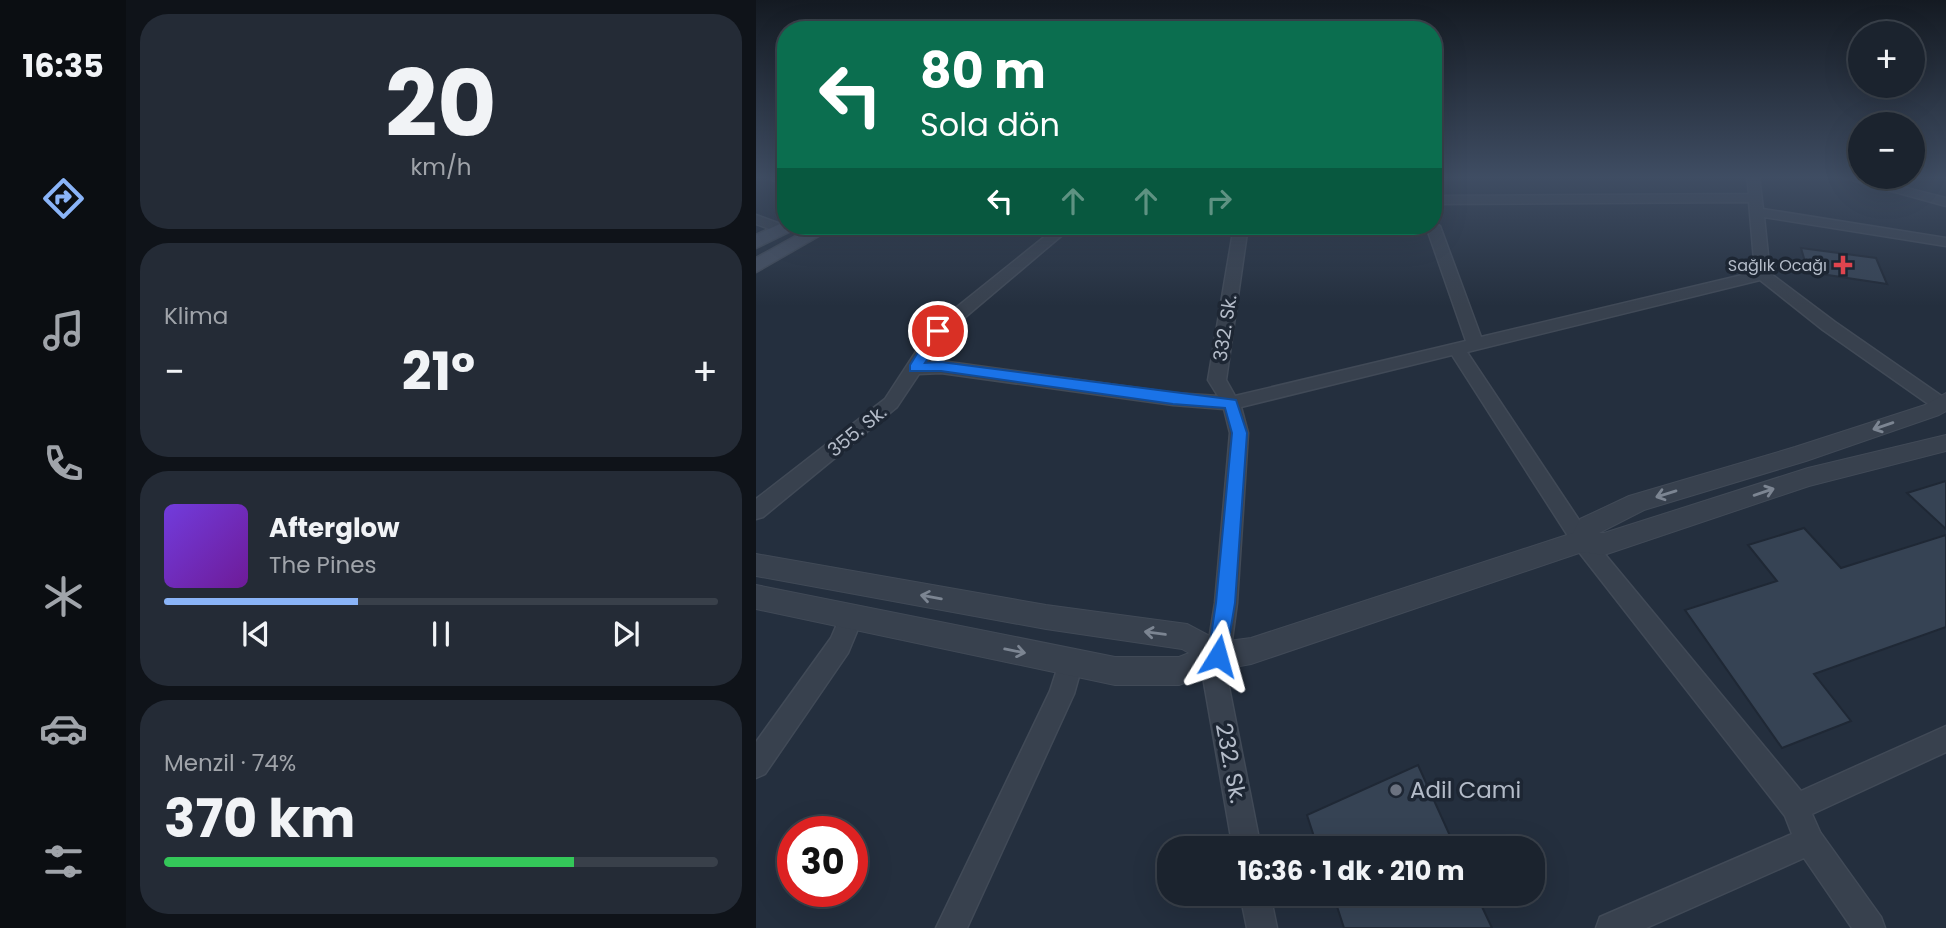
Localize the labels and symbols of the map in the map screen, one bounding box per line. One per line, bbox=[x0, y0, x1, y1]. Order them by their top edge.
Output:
place label: Sağlık Ocağı bbox=[1728, 254, 1827, 277]
marker: Sağlık Ocağı bbox=[1833, 255, 1853, 275]
street label: 332. Sk. bbox=[1206, 293, 1244, 363]
pin bbox=[908, 301, 968, 361]
street label: 355. Sk. bbox=[822, 399, 892, 463]
one-way arrow bbox=[1873, 421, 1895, 433]
one-way arrow bbox=[1753, 485, 1775, 497]
one-way arrow bbox=[1656, 489, 1678, 502]
one-way arrow bbox=[920, 589, 942, 603]
position arrow bbox=[1181, 619, 1255, 693]
one-way arrow bbox=[1144, 626, 1167, 639]
one-way arrow bbox=[1003, 644, 1026, 658]
street label: 232. Sk. bbox=[1208, 720, 1254, 806]
place label: Adil Cami bbox=[1410, 774, 1521, 806]
marker: Adil Cami bbox=[1388, 782, 1404, 798]
speed limit sign: 30 bbox=[777, 816, 868, 907]

